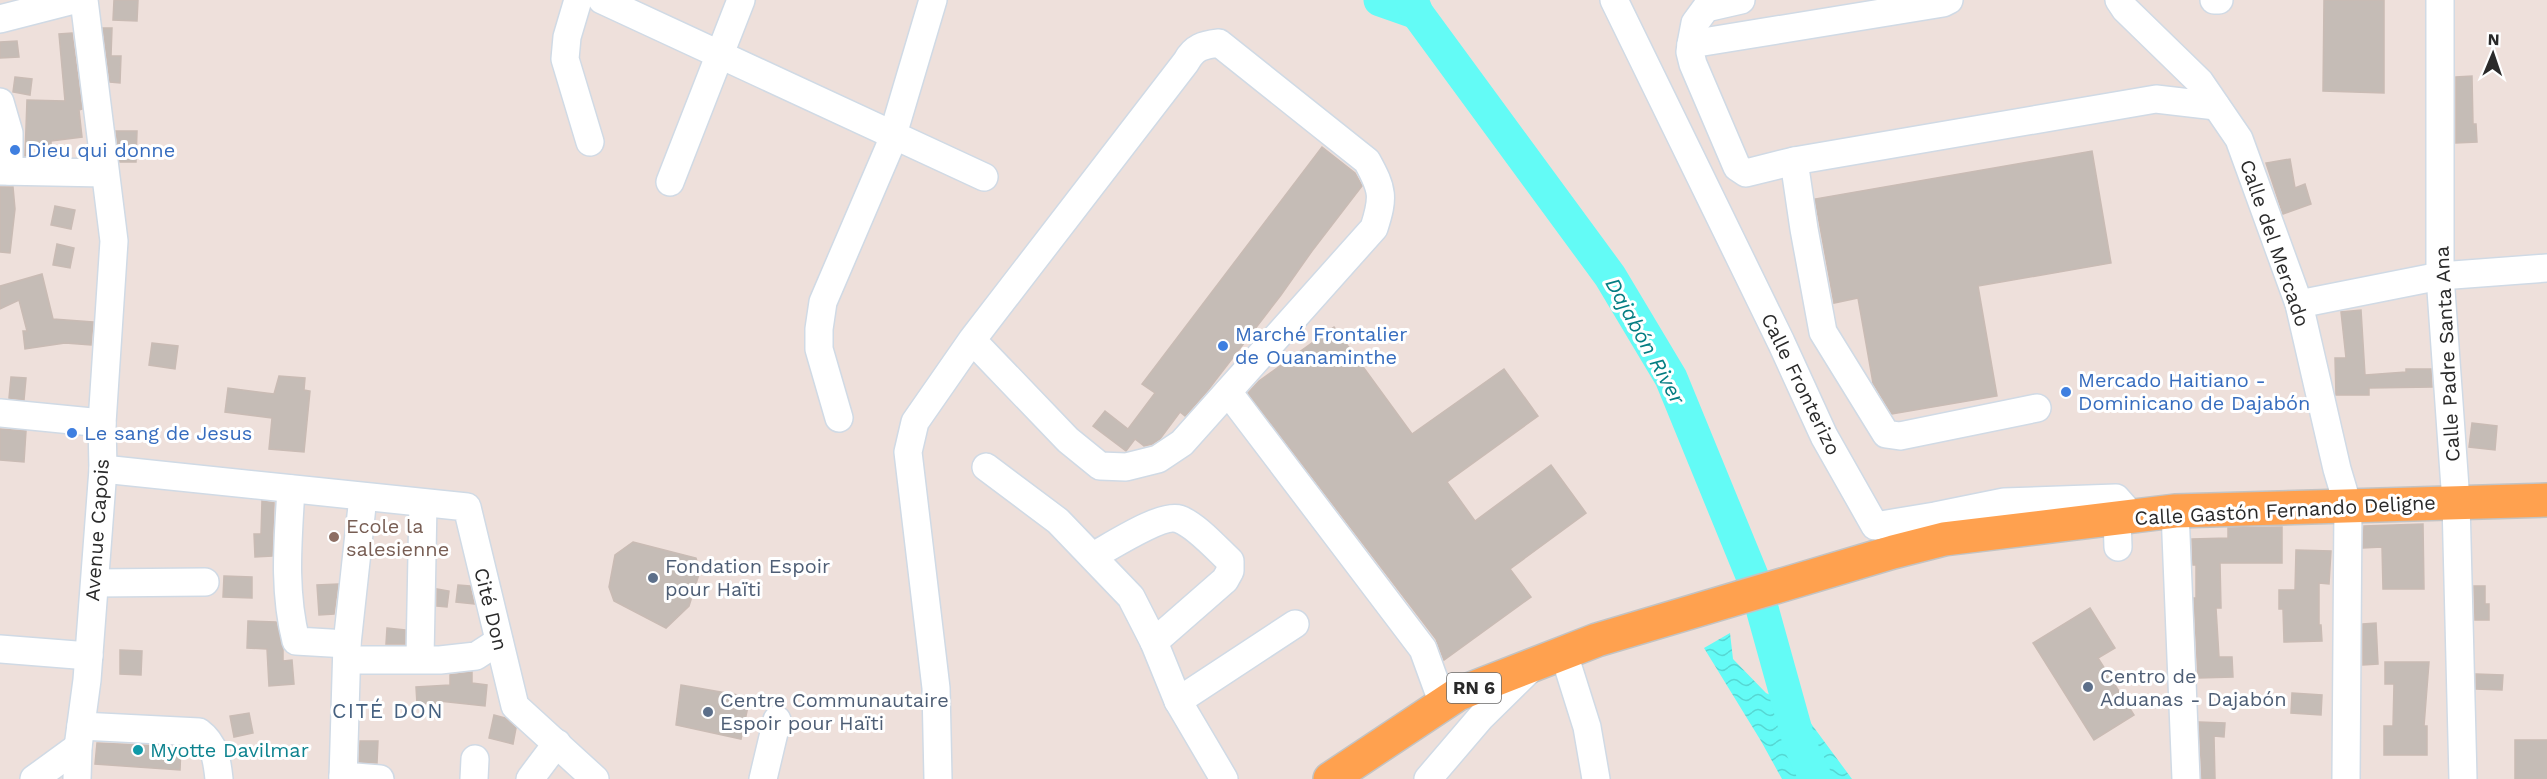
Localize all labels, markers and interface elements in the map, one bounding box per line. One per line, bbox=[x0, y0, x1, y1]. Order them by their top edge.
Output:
north arrow bbox=[2463, 24, 2523, 84]
text: N bbox=[2487, 30, 2500, 49]
place label: Dieu qui donne bbox=[27, 138, 175, 162]
marker: Dieu qui donne bbox=[8, 143, 22, 157]
street label: Calle del Mercado bbox=[2235, 156, 2315, 330]
street label: Calle Padre Santa Ana bbox=[2429, 245, 2465, 463]
water label: Dajabón River bbox=[1600, 273, 1691, 409]
street label: Calle Fronterizo bbox=[1756, 309, 1846, 459]
place label: Marché Frontalier de Ouanaminthe bbox=[1235, 322, 1407, 369]
marker: Marché Frontalier de Ouanaminthe bbox=[1216, 339, 1230, 353]
place label: Mercado Haitiano - Dominicano de Dajabón bbox=[2078, 368, 2310, 415]
marker: Mercado Haitiano - Dominicano de Dajabón bbox=[2059, 385, 2073, 399]
place label: Le sang de Jesus bbox=[84, 421, 252, 445]
marker: Le sang de Jesus bbox=[65, 426, 79, 440]
street label: Avenue Capois bbox=[80, 458, 114, 602]
street label: Calle Gastón Fernando Deligne bbox=[2134, 490, 2436, 530]
place label: Ecole la salesienne bbox=[346, 514, 449, 561]
marker: Ecole la salesienne bbox=[327, 530, 341, 544]
place label: Fondation Espoir pour Haïti bbox=[665, 554, 830, 601]
street label: Cité Don bbox=[469, 565, 513, 653]
marker: Fondation Espoir pour Haïti bbox=[646, 571, 660, 585]
place label: Centro de Aduanas - Dajabón bbox=[2100, 664, 2287, 711]
road number: RN 6 bbox=[1447, 673, 1501, 703]
marker: Centro de Aduanas - Dajabón bbox=[2081, 680, 2095, 694]
place label: Centre Communautaire Espoir pour Haïti bbox=[720, 688, 949, 735]
district label: CITÉ DON bbox=[332, 698, 444, 723]
marker: Centre Communautaire Espoir pour Haïti bbox=[701, 705, 715, 719]
place label: Myotte Davilmar bbox=[150, 738, 309, 762]
marker: Myotte Davilmar bbox=[131, 743, 145, 757]

